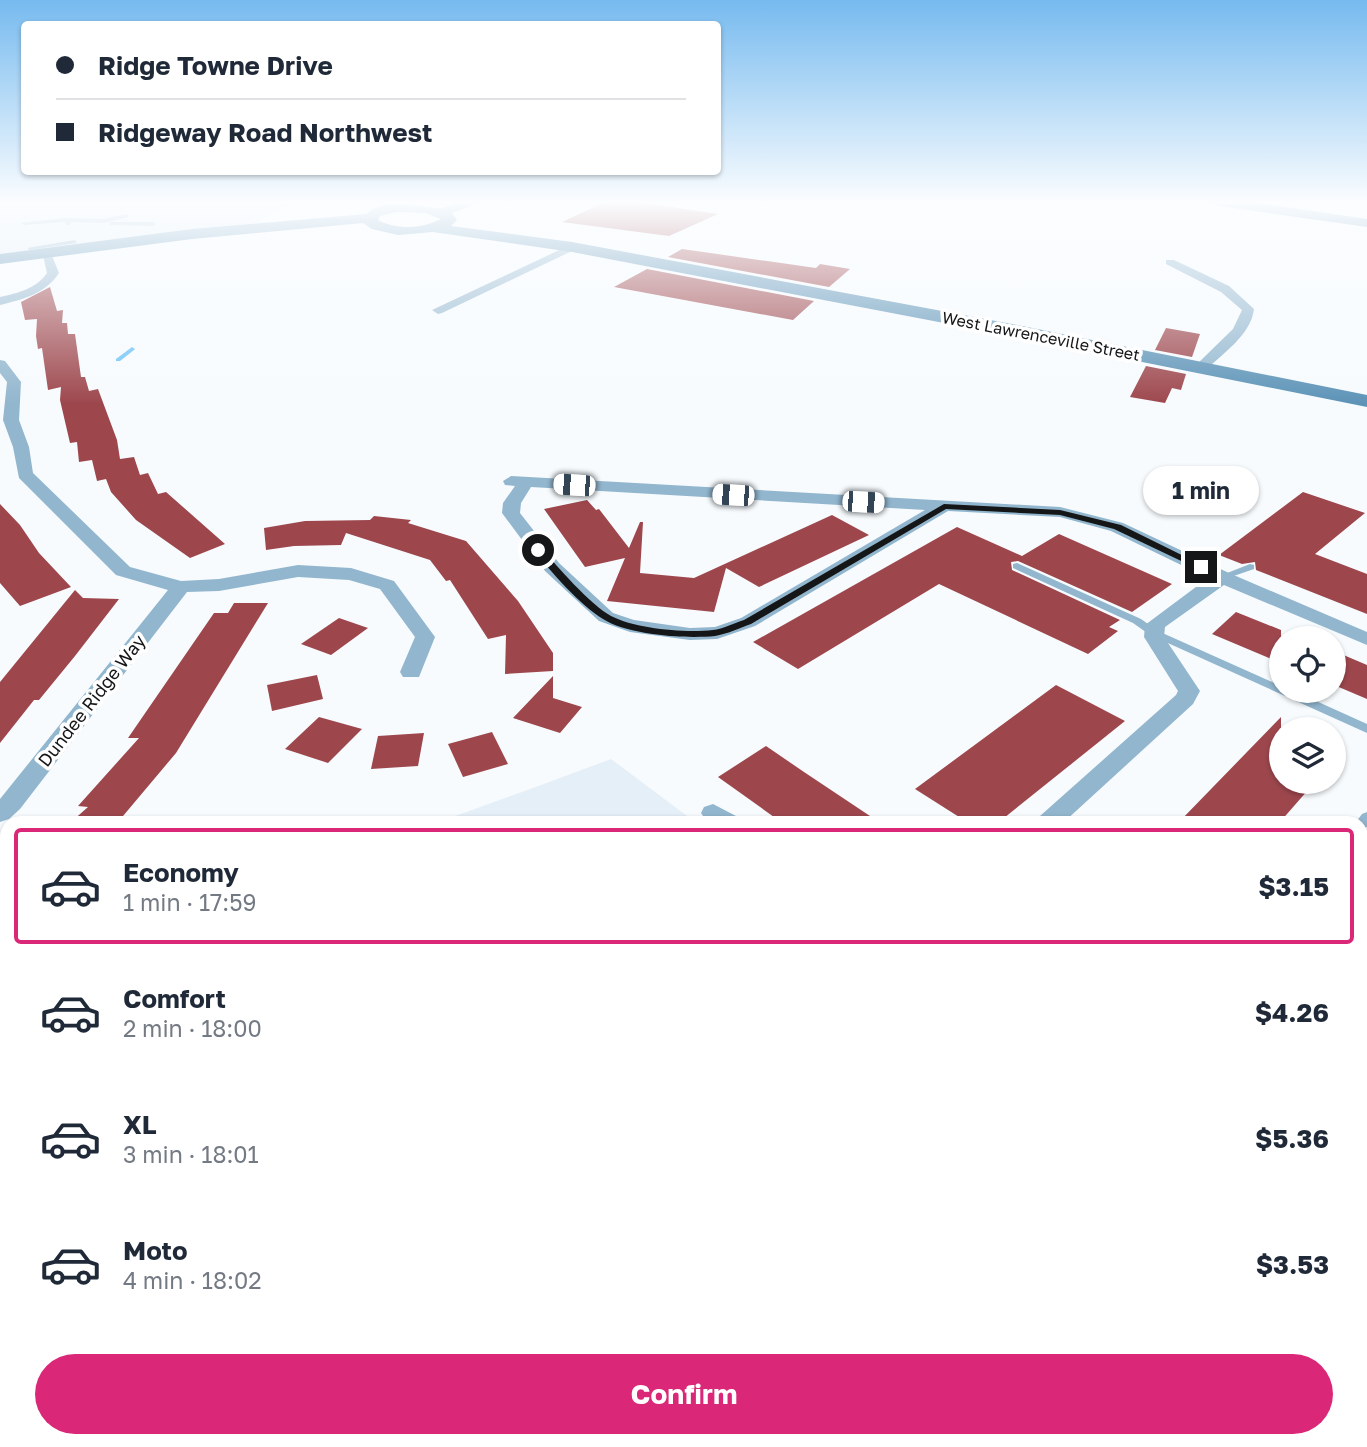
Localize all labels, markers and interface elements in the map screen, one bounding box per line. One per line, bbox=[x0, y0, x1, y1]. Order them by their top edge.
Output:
text: Ridge Towne Drive bbox=[98, 50, 333, 81]
text: Ridgeway Road Northwest bbox=[98, 117, 432, 148]
street label: West Lawrenceville Street bbox=[941, 307, 1141, 365]
callout: 1 min bbox=[1143, 466, 1259, 514]
car bbox=[553, 473, 596, 497]
text: 1 min bbox=[1172, 476, 1230, 504]
car bbox=[712, 483, 755, 507]
car bbox=[842, 490, 885, 514]
route start bbox=[522, 534, 554, 566]
route end bbox=[1185, 551, 1217, 583]
map controls bbox=[1269, 626, 1346, 794]
button: locate bbox=[1269, 626, 1346, 703]
street label: Dundee Ridge Way bbox=[33, 630, 150, 771]
button: layers bbox=[1269, 717, 1346, 794]
icon: car bbox=[39, 855, 102, 918]
text: Economy bbox=[123, 857, 239, 888]
text: $3.15 bbox=[1258, 871, 1329, 902]
text: 1 min · 17:59 bbox=[123, 888, 256, 916]
icon: car bbox=[39, 981, 102, 1044]
text: Comfort bbox=[123, 983, 226, 1014]
text: $4.26 bbox=[1255, 997, 1329, 1028]
text: 2 min · 18:00 bbox=[123, 1014, 262, 1042]
icon: car bbox=[39, 1107, 102, 1170]
text: XL bbox=[123, 1109, 157, 1140]
text: $5.36 bbox=[1255, 1123, 1329, 1154]
text: 3 min · 18:01 bbox=[123, 1140, 259, 1168]
icon: car bbox=[39, 1233, 102, 1296]
text: Moto bbox=[123, 1235, 188, 1266]
text: $3.53 bbox=[1256, 1249, 1329, 1280]
text: 4 min · 18:02 bbox=[123, 1266, 262, 1294]
button: Confirm bbox=[35, 1354, 1333, 1434]

